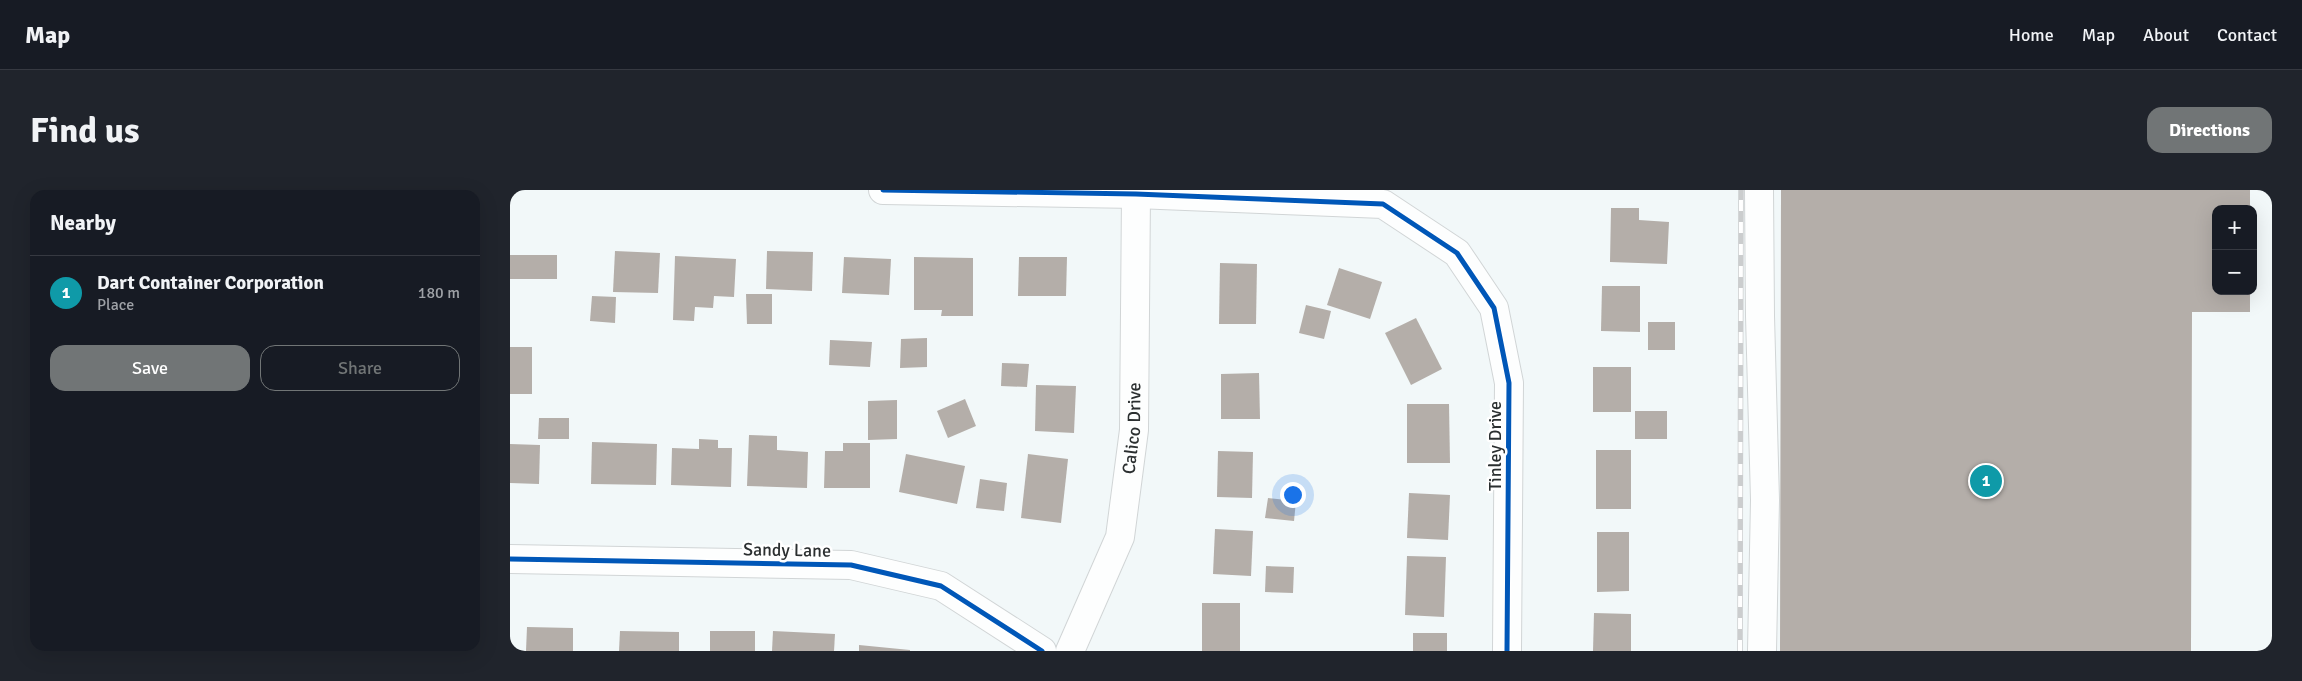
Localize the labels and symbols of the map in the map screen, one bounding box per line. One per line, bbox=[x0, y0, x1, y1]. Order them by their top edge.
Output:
street label: Calico Drive bbox=[1117, 382, 1145, 475]
street label: Tinley Drive bbox=[1484, 401, 1506, 491]
pin: 1 bbox=[1970, 462, 2002, 500]
your location bbox=[1280, 482, 1306, 508]
street label: Sandy Lane bbox=[743, 538, 831, 562]

